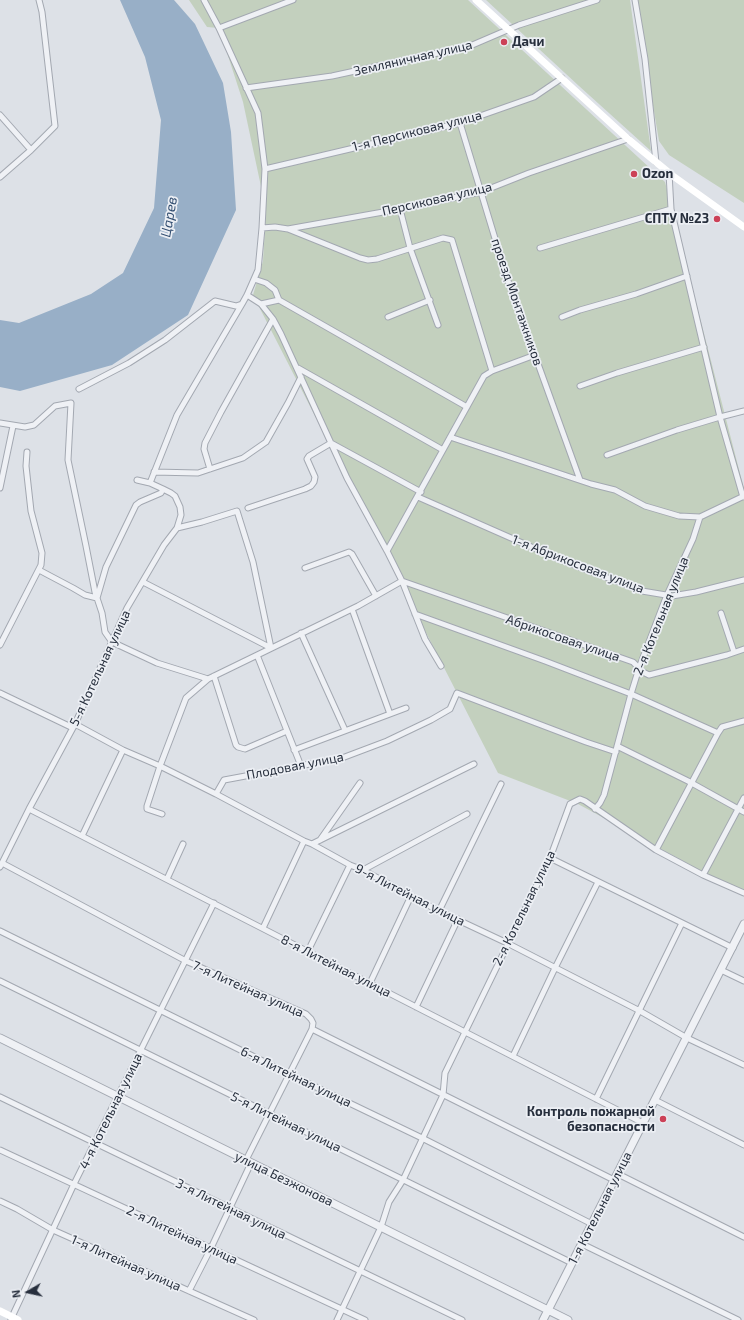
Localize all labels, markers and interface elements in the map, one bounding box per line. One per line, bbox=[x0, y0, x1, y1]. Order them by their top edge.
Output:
place label: Дачи bbox=[512, 34, 544, 50]
street label: Земляничная улица bbox=[352, 37, 474, 79]
marker: Дачи bbox=[499, 37, 509, 47]
street label: 1-я Персиковая улица bbox=[350, 107, 484, 155]
place label: Ozon bbox=[642, 166, 673, 182]
marker: Ozon bbox=[629, 169, 639, 179]
street label: Персиковая улица bbox=[381, 179, 493, 219]
water label: Царев bbox=[157, 195, 181, 239]
place label: СПТУ №23 bbox=[645, 211, 709, 227]
marker: СПТУ №23 bbox=[712, 214, 722, 224]
street label: проезд Монтажников bbox=[488, 236, 546, 368]
street label: 1-я Абрикосовая улица bbox=[510, 532, 646, 596]
street label: 2-я Котельная улица bbox=[630, 554, 692, 678]
street label: 5-я Котельная улица bbox=[66, 608, 134, 728]
street label: Абрикосовая улица bbox=[504, 611, 622, 665]
street label: Плодовая улица bbox=[245, 749, 345, 783]
street label: 2-я Котельная улица bbox=[489, 848, 559, 968]
street label: 9-я Литейная улица bbox=[352, 861, 468, 929]
street label: 8-я Литейная улица bbox=[278, 931, 394, 1001]
street label: 7-я Литейная улица bbox=[190, 957, 306, 1021]
street label: 6-я Литейная улица bbox=[238, 1043, 354, 1111]
street label: 4-я Котельная улица bbox=[76, 1050, 146, 1172]
street label: 5-я Литейная улица bbox=[228, 1089, 344, 1155]
place label: Контроль пожарной безопасности bbox=[527, 1104, 655, 1135]
marker: Контроль пожарной безопасности bbox=[658, 1114, 668, 1124]
street label: улица Безжонова bbox=[232, 1148, 336, 1210]
street label: 1-я Котельная улица bbox=[565, 1149, 635, 1267]
street label: 3-я Литейная улица bbox=[173, 1175, 289, 1243]
street label: 2-я Литейная улица bbox=[124, 1202, 240, 1268]
street label: 1-я Литейная улица bbox=[68, 1232, 184, 1294]
north arrow bbox=[8, 1272, 48, 1312]
text: N bbox=[9, 1289, 23, 1299]

